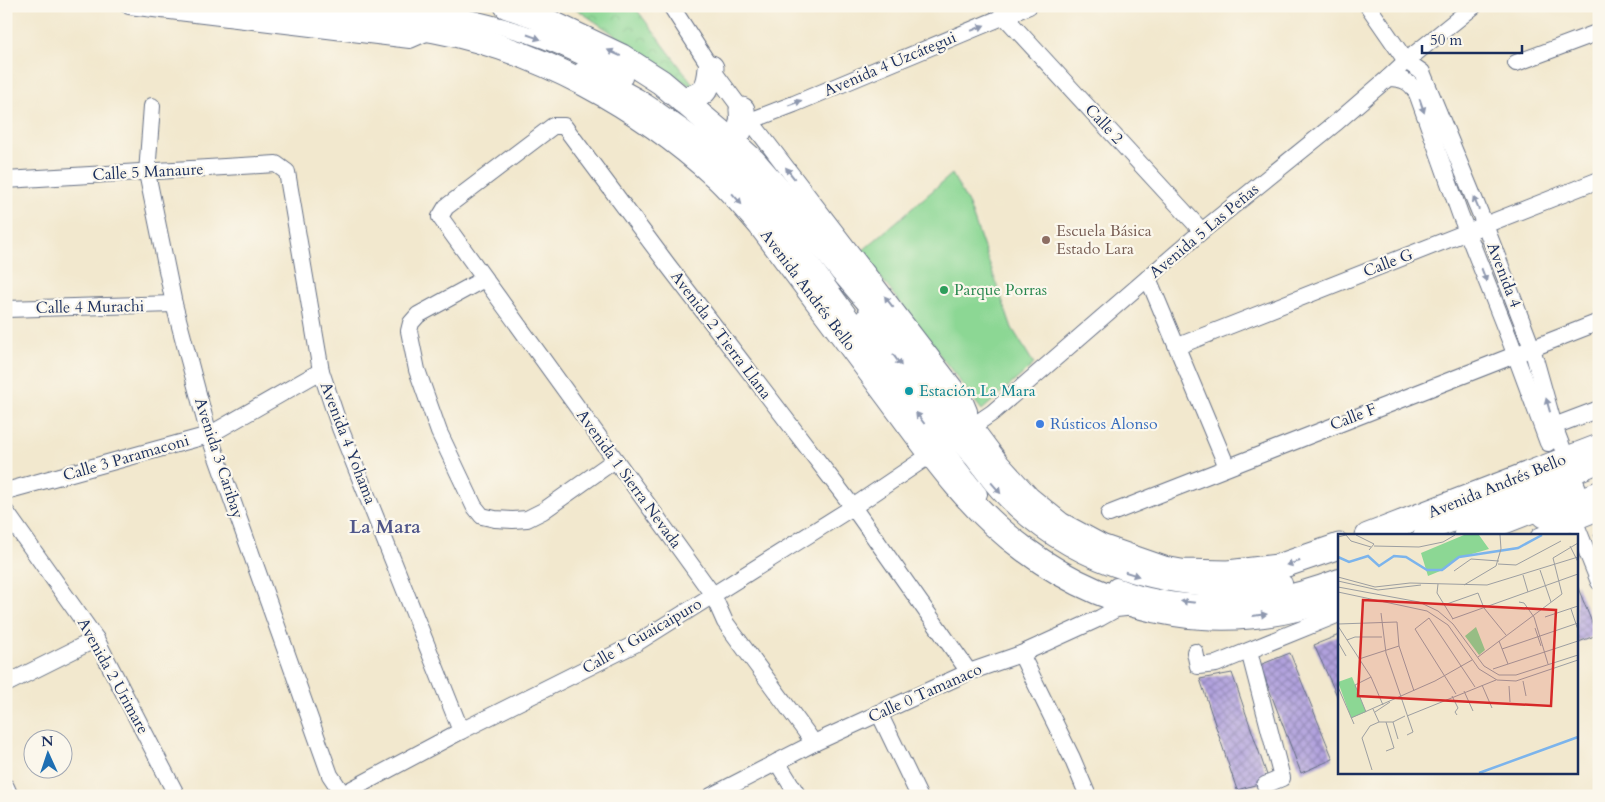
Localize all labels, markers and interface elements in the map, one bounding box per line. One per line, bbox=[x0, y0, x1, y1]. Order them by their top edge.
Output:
scale bar bbox=[1422, 22, 1522, 54]
one-way arrow bbox=[971, 24, 986, 32]
street label: Avenida 4 Uzcátegui bbox=[821, 26, 960, 102]
text: 50 m bbox=[1430, 30, 1462, 50]
one-way arrow bbox=[527, 34, 542, 41]
one-way arrow bbox=[606, 49, 621, 57]
one-way arrow bbox=[788, 99, 802, 107]
street label: Calle 2 bbox=[1080, 99, 1128, 149]
one-way arrow bbox=[1418, 99, 1426, 114]
street label: Calle 5 Manaure bbox=[92, 158, 204, 186]
one-way arrow bbox=[784, 167, 795, 180]
street label: Avenida 5 Las Peñas bbox=[1144, 179, 1264, 283]
one-way arrow bbox=[732, 193, 743, 206]
one-way arrow bbox=[1472, 195, 1480, 210]
place label: Escuela Básica Estado Lara bbox=[1056, 220, 1152, 260]
street label: Avenida Andrés Bello bbox=[755, 225, 861, 355]
marker: Escuela Básica Estado Lara bbox=[1040, 234, 1052, 246]
street label: Avenida 4 bbox=[1481, 239, 1527, 311]
street label: Calle G bbox=[1360, 243, 1416, 283]
street label: Avenida 2 Tierra Llana bbox=[665, 266, 777, 404]
one-way arrow bbox=[1481, 268, 1489, 282]
place label: Parque Porras bbox=[954, 279, 1047, 301]
marker: Parque Porras bbox=[938, 284, 950, 296]
street label: Calle 4 Murachi bbox=[36, 295, 145, 319]
one-way arrow bbox=[883, 295, 894, 308]
one-way arrow bbox=[892, 353, 902, 367]
street label: Avenida 4 Yohama bbox=[315, 379, 381, 507]
place label: Estación La Mara bbox=[919, 380, 1036, 402]
marker: Estación La Mara bbox=[903, 385, 915, 397]
street label: Avenida 3 Caribay bbox=[189, 395, 249, 522]
one-way arrow bbox=[1544, 397, 1552, 412]
street label: Calle F bbox=[1327, 398, 1379, 436]
street label: Avenida 1 Sierra Nevada bbox=[571, 405, 687, 553]
one-way arrow bbox=[915, 411, 925, 425]
place label: Rústicos Alonso bbox=[1050, 413, 1158, 435]
marker: Rústicos Alonso bbox=[1034, 418, 1046, 430]
street label: Calle 3 Paramaconi bbox=[60, 429, 192, 487]
street label: Avenida Andrés Bello bbox=[1425, 448, 1569, 524]
one-way arrow bbox=[990, 482, 1002, 494]
district label: La Mara bbox=[349, 514, 421, 540]
inset map bbox=[1338, 534, 1578, 774]
one-way arrow bbox=[1285, 559, 1300, 567]
one-way arrow bbox=[1124, 571, 1139, 579]
street label: Calle 1 Guaicaipuro bbox=[578, 593, 706, 679]
one-way arrow bbox=[1180, 597, 1196, 605]
one-way arrow bbox=[1253, 611, 1269, 619]
street label: Avenida 2 Urimare bbox=[72, 614, 154, 738]
street label: Calle 0 Tamanaco bbox=[865, 658, 986, 728]
north arrow bbox=[22, 730, 72, 780]
text: N bbox=[41, 732, 54, 751]

